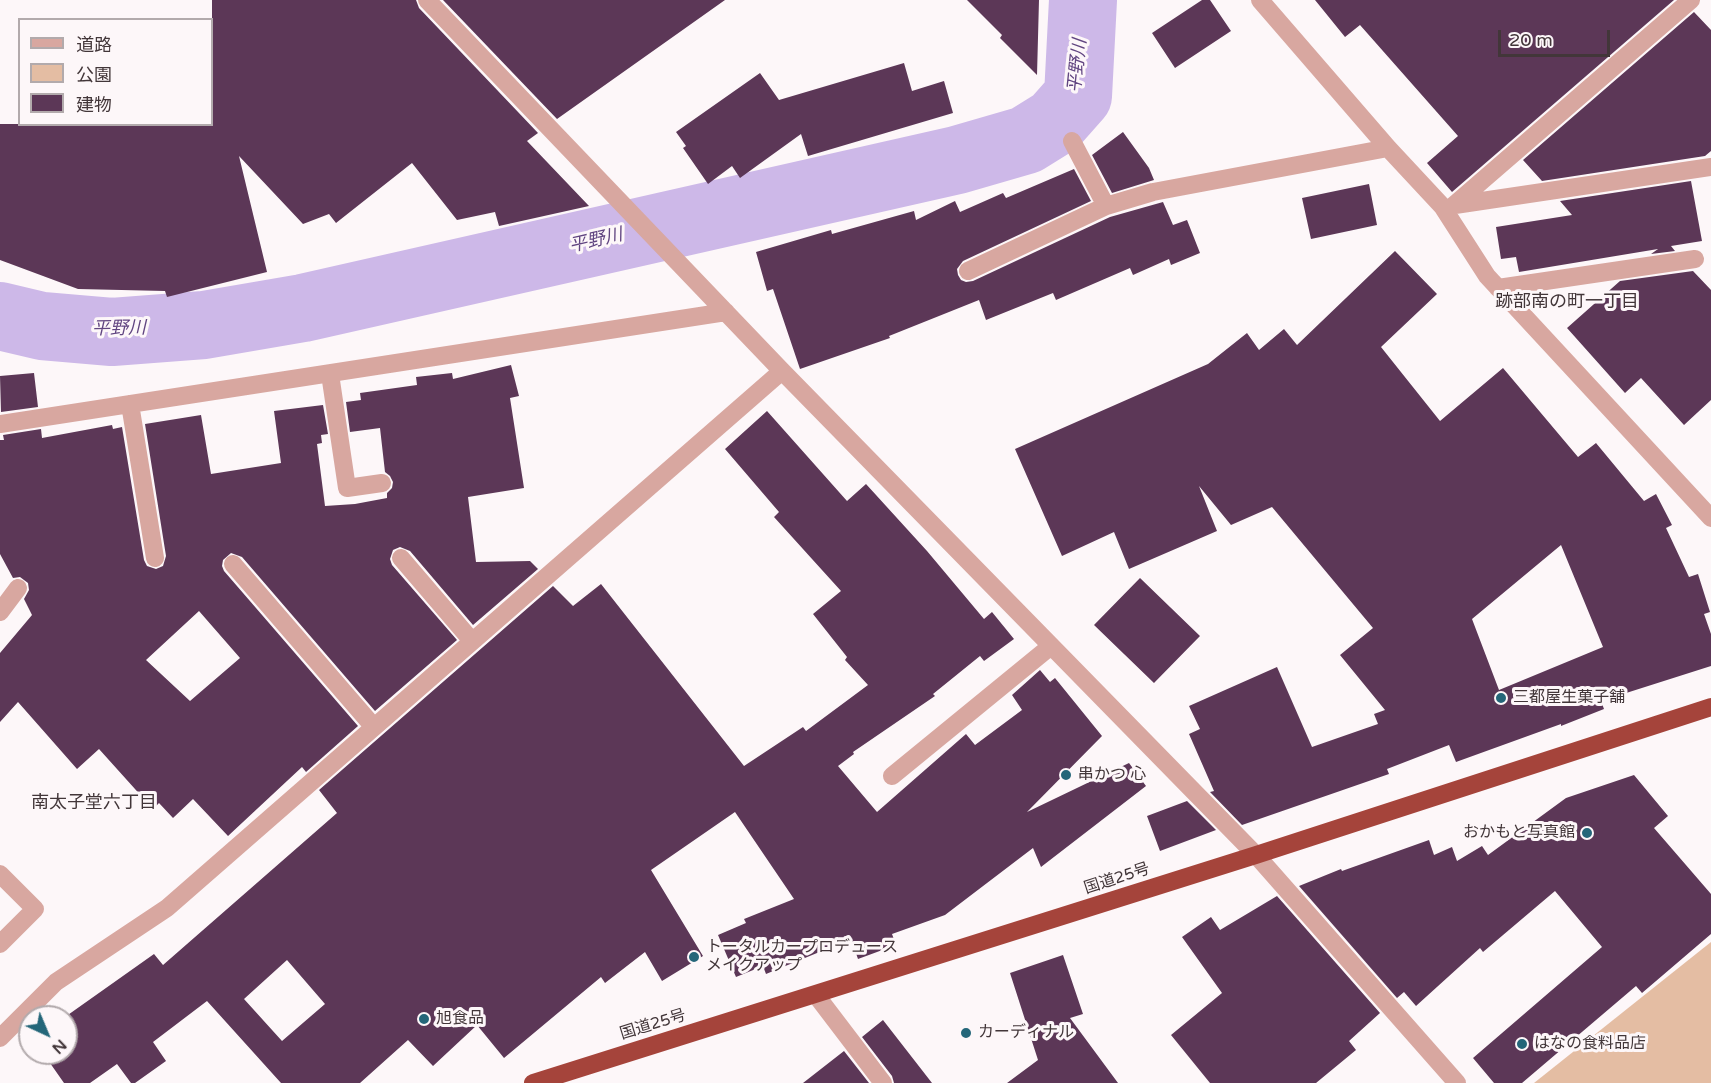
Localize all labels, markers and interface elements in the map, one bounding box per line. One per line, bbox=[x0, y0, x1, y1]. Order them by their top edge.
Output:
legend bbox=[18, 18, 213, 126]
scale bar bbox=[1501, 18, 1614, 56]
text: 20 m bbox=[1509, 29, 1553, 51]
text: 道路 bbox=[76, 34, 112, 56]
water label: 平野川 bbox=[1064, 38, 1092, 94]
text: 公園 bbox=[76, 64, 112, 86]
text: 建物 bbox=[76, 94, 112, 116]
water label: 平野川 bbox=[567, 224, 625, 258]
district label: 跡部南の町一丁目 bbox=[1495, 291, 1639, 313]
water label: 平野川 bbox=[92, 318, 146, 340]
place label: 三都屋生菓子舗 bbox=[1513, 688, 1625, 708]
marker: 三都屋生菓子舗 bbox=[1494, 691, 1508, 705]
place label: 串かつ 心 bbox=[1078, 765, 1146, 785]
marker: 串かつ 心 bbox=[1059, 768, 1073, 782]
district label: 南太子堂六丁目 bbox=[31, 792, 157, 814]
place label: おかもと写真館 bbox=[1463, 823, 1575, 843]
marker: おかもと写真館 bbox=[1580, 826, 1594, 840]
street label: 国道25号 bbox=[1082, 859, 1152, 899]
place label: トータルカープロデュース メイクアップ bbox=[706, 938, 898, 976]
marker: トータルカープロデュース メイクアップ bbox=[687, 950, 701, 964]
north arrow bbox=[18, 1005, 78, 1065]
street label: 国道25号 bbox=[618, 1006, 688, 1044]
place label: 旭食品 bbox=[436, 1009, 484, 1029]
marker: 旭食品 bbox=[417, 1012, 431, 1026]
place label: カーディナル bbox=[978, 1023, 1074, 1043]
marker: カーディナル bbox=[959, 1026, 973, 1040]
place label: はなの食料品店 bbox=[1534, 1034, 1646, 1054]
text: N bbox=[48, 1035, 71, 1058]
marker: はなの食料品店 bbox=[1515, 1037, 1529, 1051]

